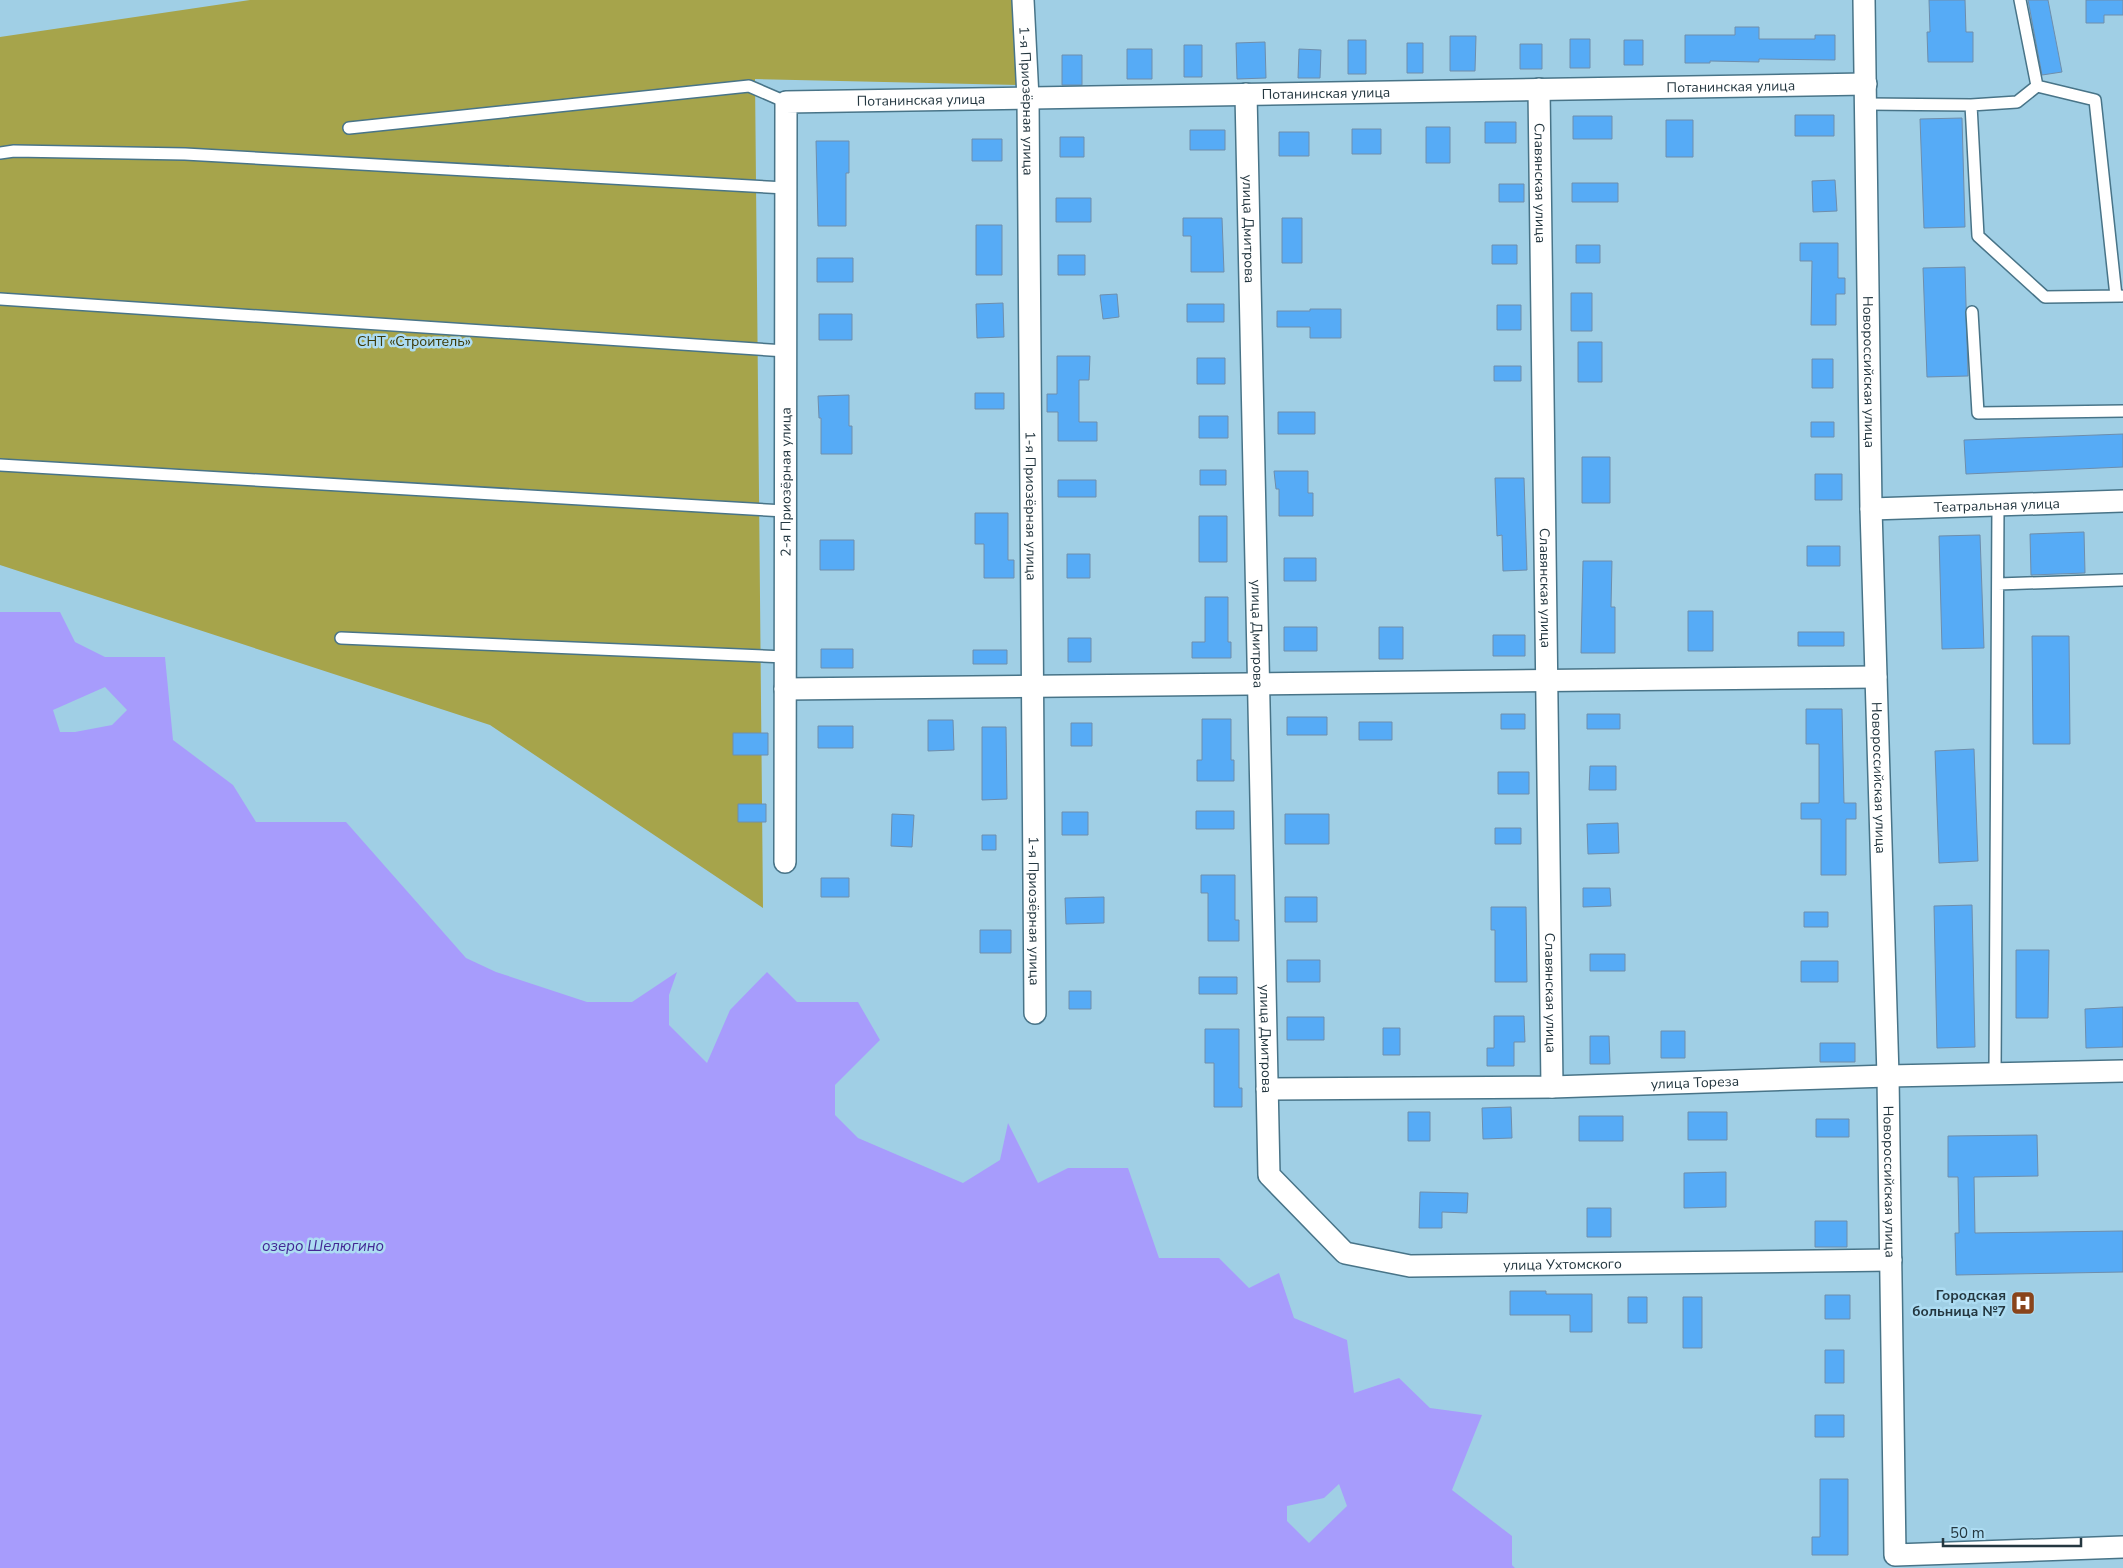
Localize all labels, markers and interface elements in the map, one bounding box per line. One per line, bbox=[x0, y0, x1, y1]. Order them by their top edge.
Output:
street label: 1-я Приозёрная улица bbox=[1014, 26, 1038, 176]
street label: Потанинская улица bbox=[1666, 76, 1795, 97]
street label: Потанинская улица bbox=[1261, 83, 1390, 104]
street label: Потанинская улица bbox=[856, 90, 985, 111]
street label: Славянская улица bbox=[1529, 123, 1550, 243]
street label: улица Дмитрова bbox=[1238, 174, 1259, 284]
street label: Новороссийская улица bbox=[1858, 296, 1879, 448]
park label: СНТ «Строитель» bbox=[357, 332, 471, 351]
street label: 2-я Приозёрная улица bbox=[776, 407, 796, 557]
street label: 1-я Приозёрная улица bbox=[1021, 431, 1041, 581]
street label: Театральная улица bbox=[1934, 494, 2060, 517]
street label: Славянская улица bbox=[1535, 528, 1555, 648]
street label: улица Дмитрова bbox=[1246, 579, 1268, 688]
street label: Новороссийская улица bbox=[1867, 702, 1890, 854]
street label: 1-я Приозёрная улица bbox=[1024, 836, 1044, 986]
street label: Славянская улица bbox=[1540, 933, 1561, 1053]
street label: улица Дмитрова bbox=[1255, 984, 1276, 1093]
street label: улица Тореза bbox=[1650, 1072, 1739, 1094]
street label: Новороссийская улица bbox=[1878, 1106, 1900, 1258]
water label: озеро Шелюгино bbox=[262, 1236, 384, 1256]
street label: улица Ухтомского bbox=[1503, 1254, 1622, 1275]
place label: Городская больница №7 bbox=[1912, 1286, 2006, 1321]
hospital icon: Городская больница №7 bbox=[2010, 1290, 2036, 1316]
scale bar bbox=[1943, 1516, 2080, 1548]
text: 50 m bbox=[1950, 1523, 1985, 1543]

